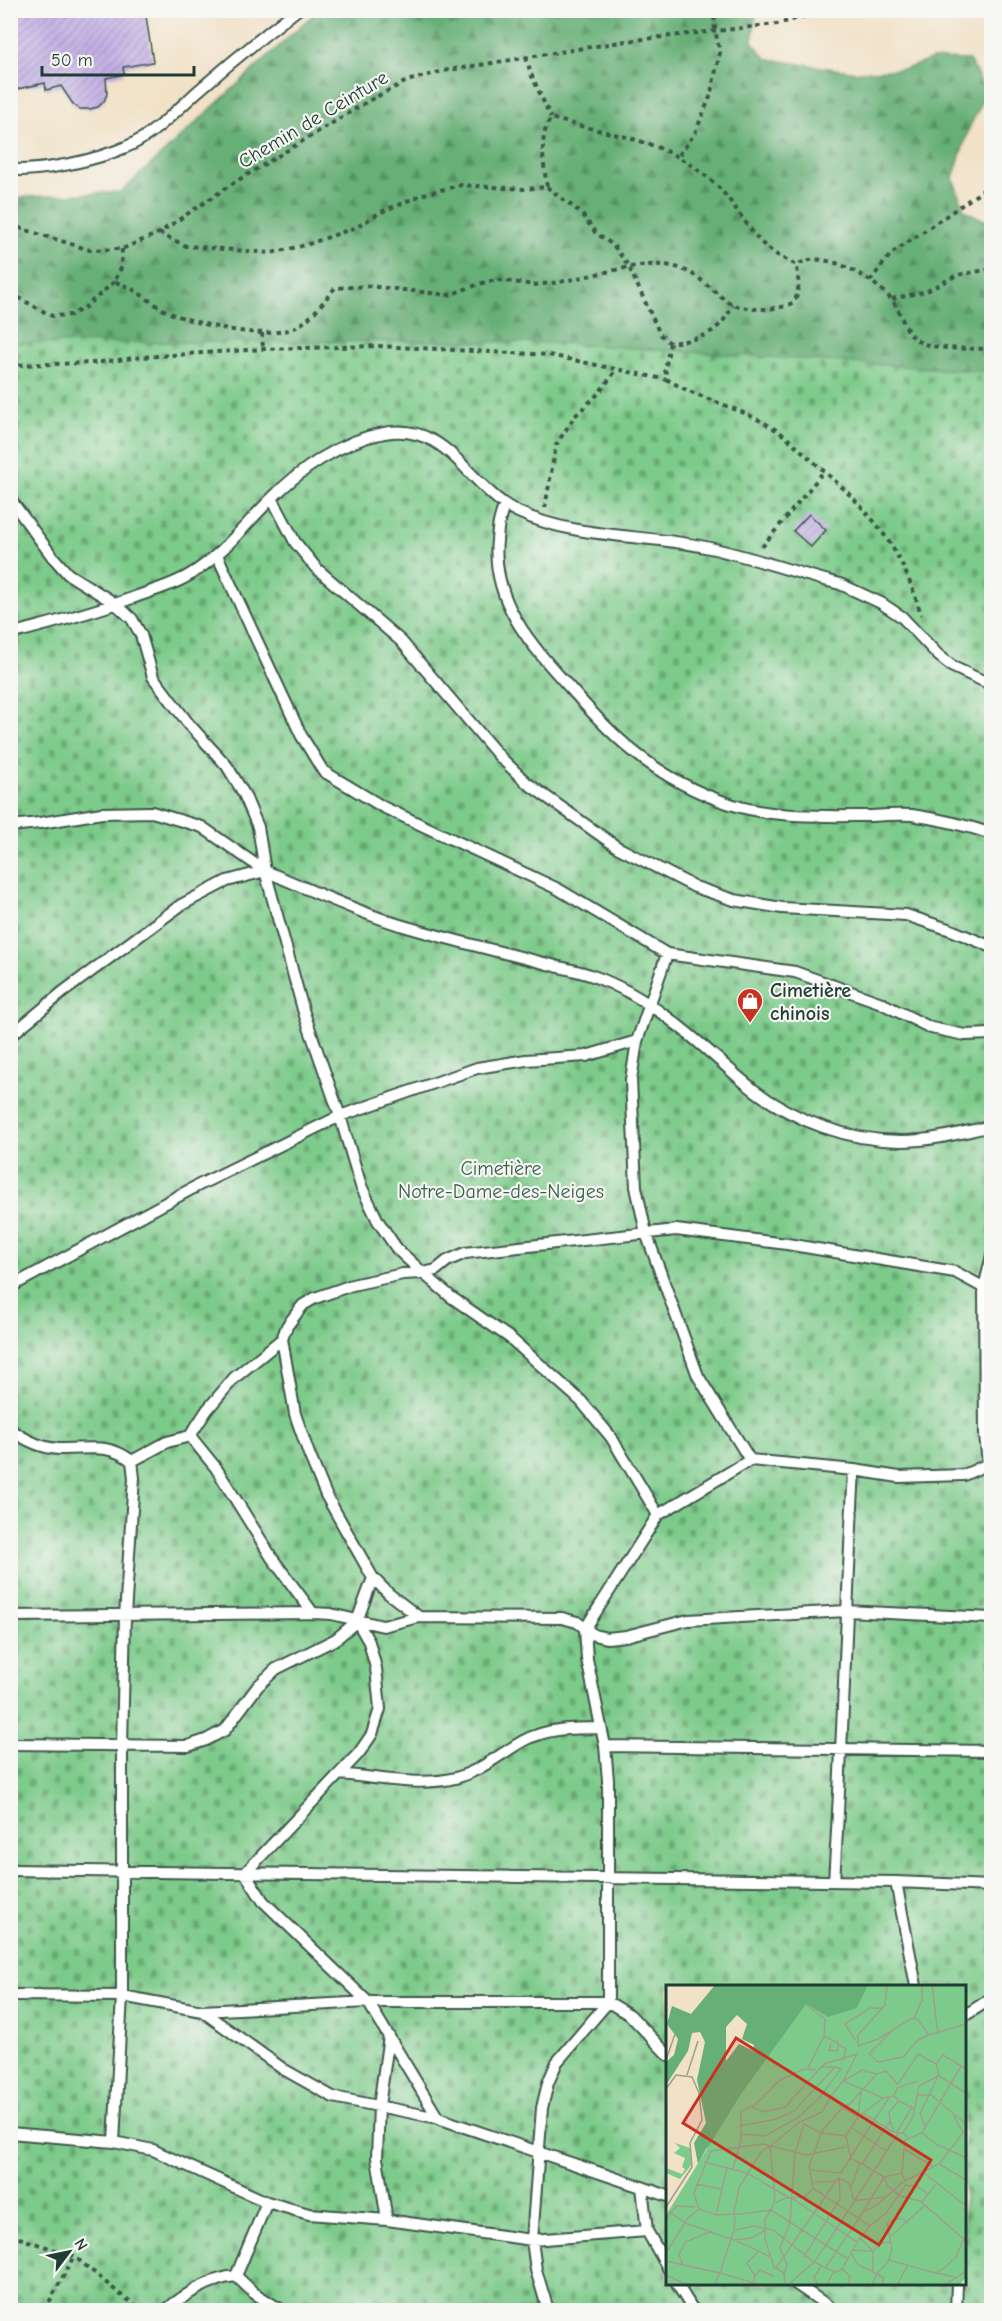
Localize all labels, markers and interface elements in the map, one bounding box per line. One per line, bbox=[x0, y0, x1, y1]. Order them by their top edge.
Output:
scale bar bbox=[42, 39, 194, 77]
text: 50 m bbox=[51, 50, 93, 71]
street label: Chemin de Ceinture bbox=[234, 66, 392, 173]
place label: Cimetière chinois bbox=[770, 979, 851, 1025]
shop icon: Cimetière chinois bbox=[735, 986, 765, 1024]
park label: Cimetière Notre-Dame-des-Neiges bbox=[398, 1157, 604, 1203]
inset map bbox=[666, 1985, 966, 2285]
north arrow bbox=[39, 2222, 99, 2282]
text: N bbox=[70, 2235, 91, 2254]

